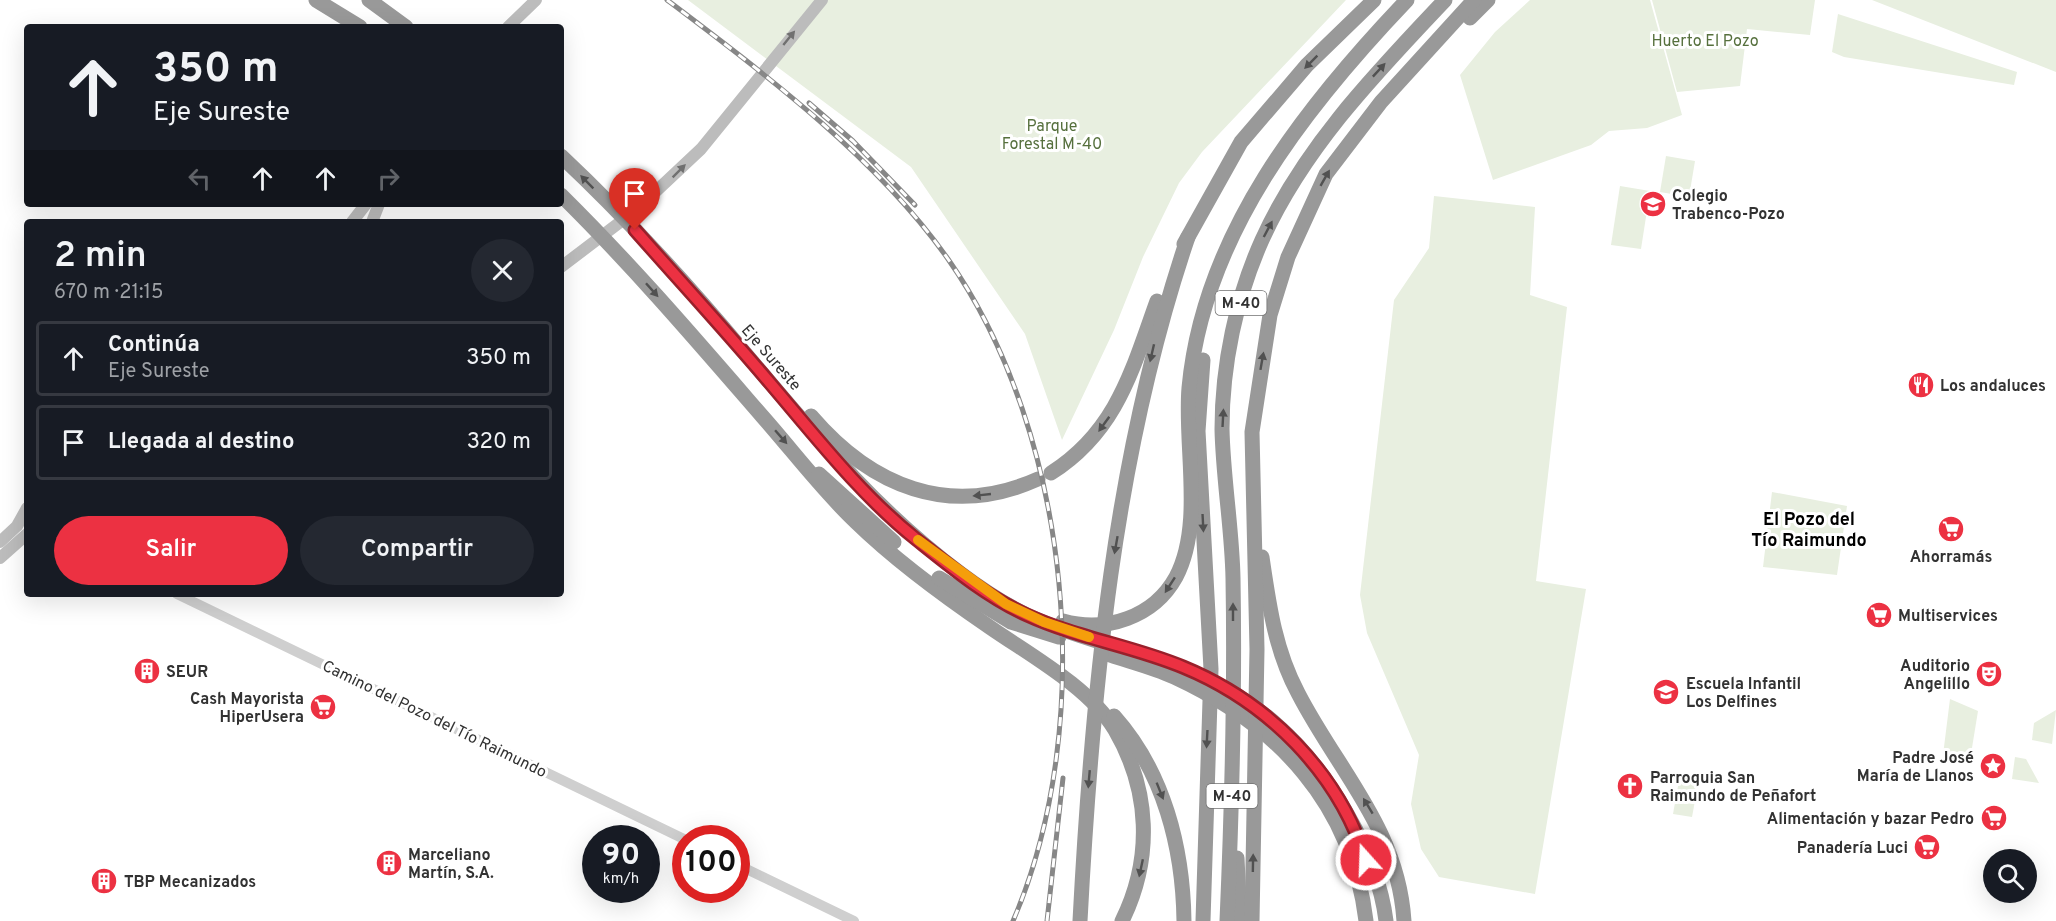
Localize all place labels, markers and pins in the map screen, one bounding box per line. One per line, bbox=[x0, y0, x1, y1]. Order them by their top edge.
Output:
pin bbox=[609, 168, 660, 230]
place label: Colegio Trabenco-Pozo bbox=[1672, 187, 1785, 225]
school or university icon: Colegio Trabenco-Pozo bbox=[1638, 189, 1668, 219]
restaurant icon: Los andaluces bbox=[1906, 370, 1936, 400]
place label: Los andaluces bbox=[1940, 377, 2046, 397]
supermarket icon: Ahorramás bbox=[1936, 514, 1966, 544]
place label: Ahorramás bbox=[1910, 548, 1992, 568]
supermarket icon: Multiservices bbox=[1864, 600, 1894, 630]
place label: Multiservices bbox=[1898, 607, 1998, 627]
building icon: SEUR bbox=[132, 656, 162, 686]
place label: Auditorio Angelillo bbox=[1900, 657, 1970, 695]
theatre icon: Auditorio Angelillo bbox=[1974, 659, 2004, 689]
place label: SEUR bbox=[166, 663, 208, 683]
place label: Escuela Infantil Los Delfines bbox=[1686, 675, 1801, 713]
school or university icon: Escuela Infantil Los Delfines bbox=[1651, 677, 1681, 707]
place label: Cash Mayorista HiperUsera bbox=[190, 690, 304, 728]
supermarket icon: Cash Mayorista HiperUsera bbox=[308, 692, 338, 722]
place label: Padre José María de Llanos bbox=[1857, 749, 1974, 787]
place icon: Padre José María de Llanos bbox=[1978, 751, 2008, 781]
place label: Parroquia San Raimundo de Peñafort bbox=[1650, 769, 1816, 807]
church icon: Parroquia San Raimundo de Peñafort bbox=[1615, 771, 1645, 801]
supermarket icon: Alimentación y bazar Pedro bbox=[1979, 803, 2009, 833]
place label: Alimentación y bazar Pedro bbox=[1767, 810, 1974, 830]
supermarket icon: Panadería Luci bbox=[1912, 832, 1942, 862]
place label: Panadería Luci bbox=[1797, 839, 1908, 859]
place label: Marceliano Martín, S.A. bbox=[408, 846, 494, 884]
building icon: Marceliano Martín, S.A. bbox=[374, 848, 404, 878]
building icon: TBP Mecanizados bbox=[89, 866, 119, 896]
place label: TBP Mecanizados bbox=[124, 873, 256, 893]

